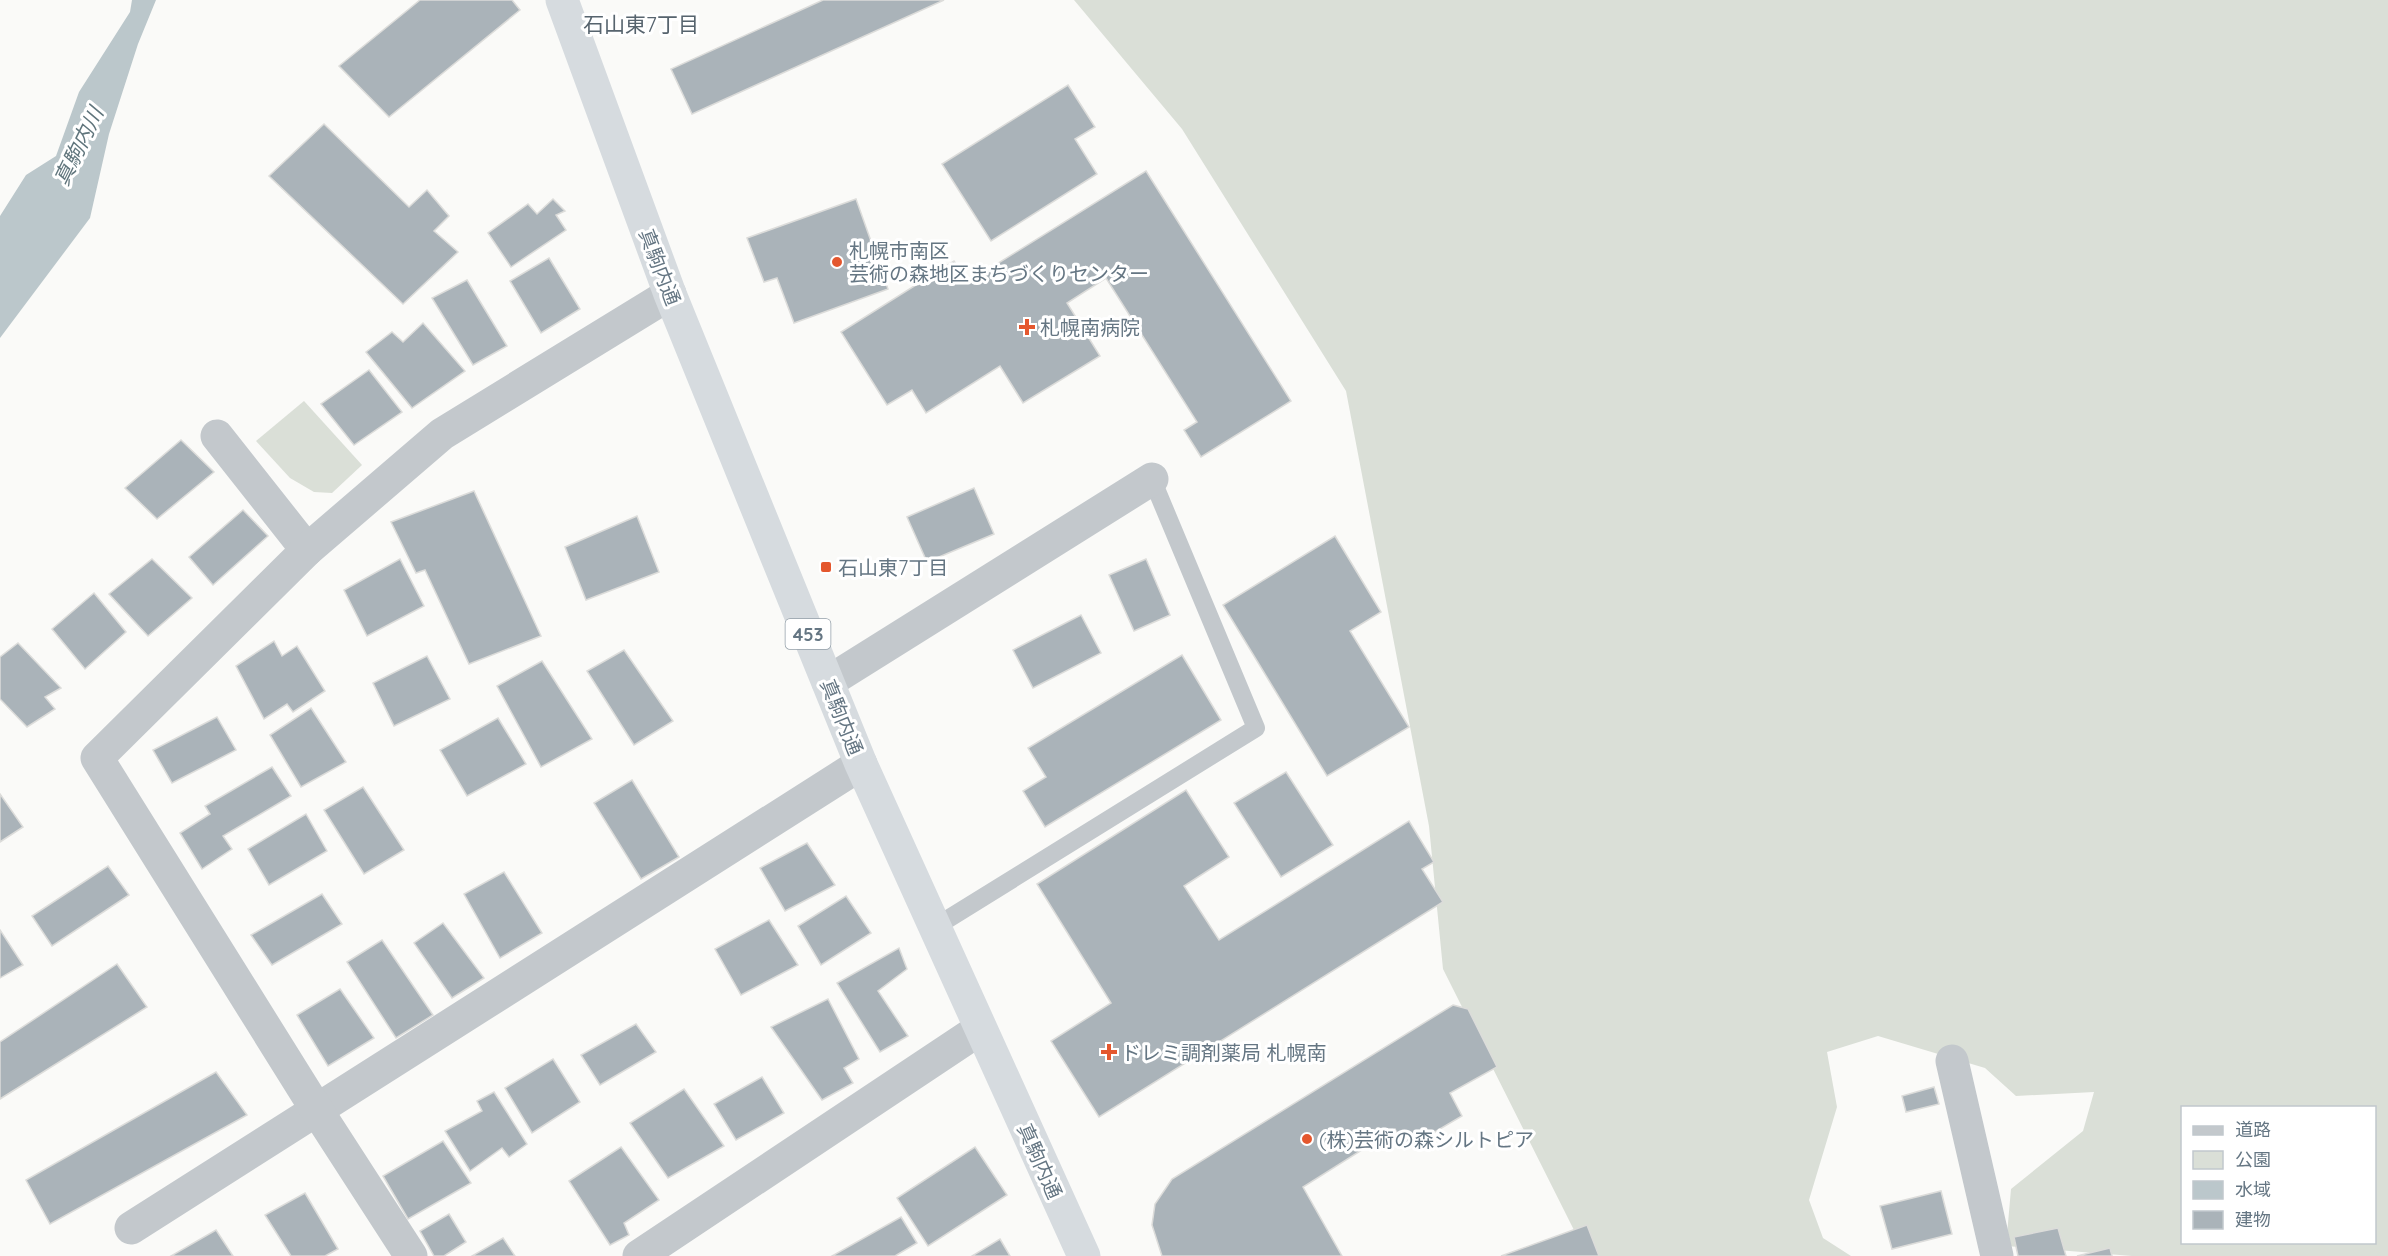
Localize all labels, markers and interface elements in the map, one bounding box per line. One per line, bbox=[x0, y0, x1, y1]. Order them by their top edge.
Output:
district label: 石山東7丁目 bbox=[583, 11, 699, 37]
water label: 真駒内川 bbox=[48, 101, 109, 189]
street label: 真駒内通 bbox=[634, 225, 686, 309]
place label: 札幌市南区 芸術の森地区まちづくりセンター bbox=[849, 238, 1149, 286]
marker: 札幌市南区 芸術の森地区まちづくりセンター bbox=[830, 255, 844, 269]
place label: 札幌南病院 bbox=[1040, 315, 1140, 340]
marker: 札幌南病院 bbox=[1018, 318, 1036, 336]
place label: 石山東7丁目 bbox=[838, 555, 948, 580]
marker: 石山東7丁目 bbox=[819, 560, 833, 574]
road number: 453 bbox=[786, 619, 830, 649]
street label: 真駒内通 bbox=[815, 675, 869, 759]
place label: ドレミ調剤薬局 札幌南 bbox=[1121, 1040, 1326, 1065]
marker: ドレミ調剤薬局 札幌南 bbox=[1102, 1045, 1116, 1059]
legend bbox=[2181, 1106, 2376, 1244]
text: 道路 bbox=[2235, 1118, 2271, 1141]
street label: 真駒内通 bbox=[1012, 1119, 1068, 1203]
place label: (株)芸術の森シルトピア bbox=[1319, 1127, 1534, 1152]
marker: (株)芸術の森シルトピア bbox=[1300, 1132, 1314, 1146]
text: 公園 bbox=[2235, 1148, 2271, 1171]
text: 水域 bbox=[2235, 1178, 2271, 1201]
text: 建物 bbox=[2235, 1208, 2271, 1231]

